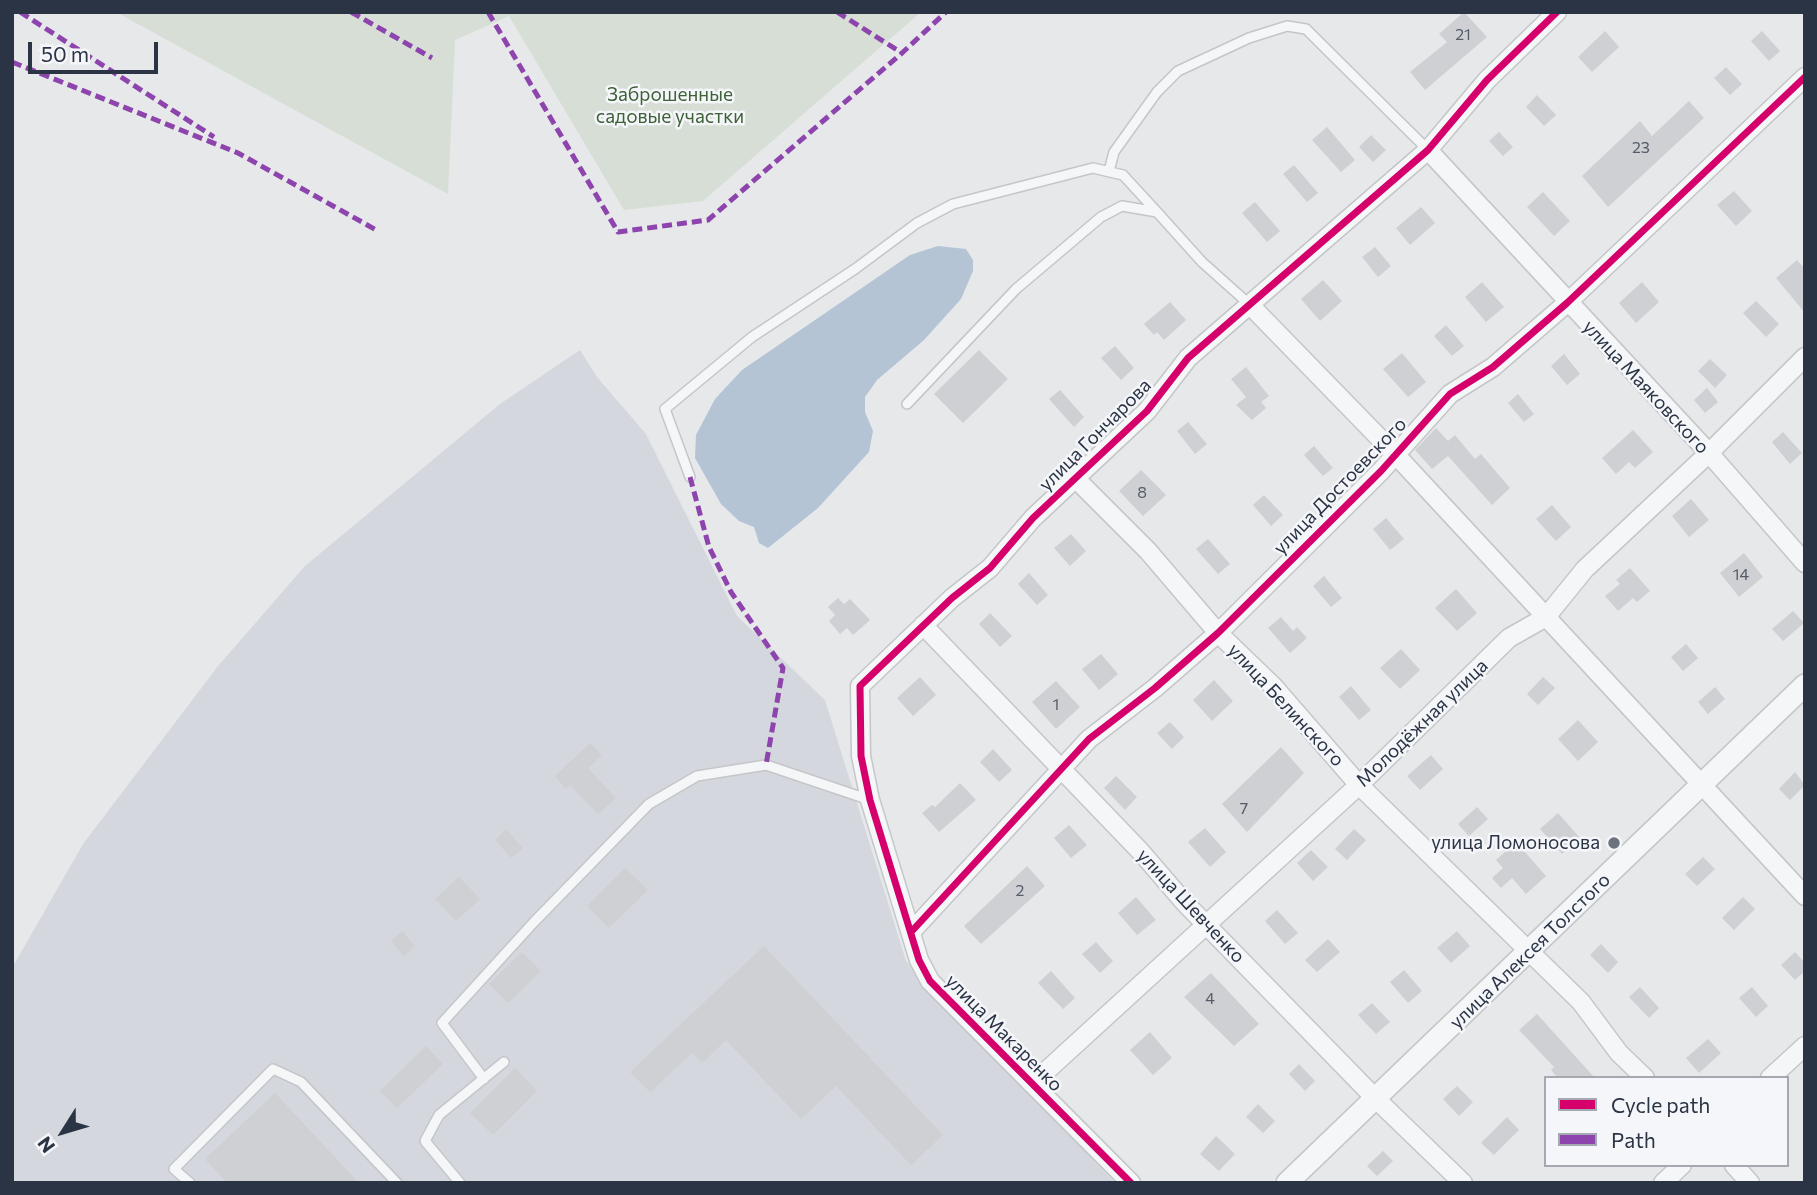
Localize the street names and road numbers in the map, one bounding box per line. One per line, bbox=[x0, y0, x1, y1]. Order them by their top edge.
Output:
street label: улица Маяковского bbox=[1578, 315, 1714, 459]
street label: улица Гончарова bbox=[1034, 374, 1156, 496]
street label: улица Достоевского bbox=[1269, 413, 1411, 559]
street label: улица Белинского bbox=[1223, 639, 1349, 771]
street label: Молодёжная улица bbox=[1351, 654, 1493, 792]
street label: улица Шевченко bbox=[1132, 844, 1250, 968]
street label: улица Алексея Толстого bbox=[1445, 868, 1615, 1034]
street label: улица Макаренко bbox=[941, 970, 1067, 1096]

